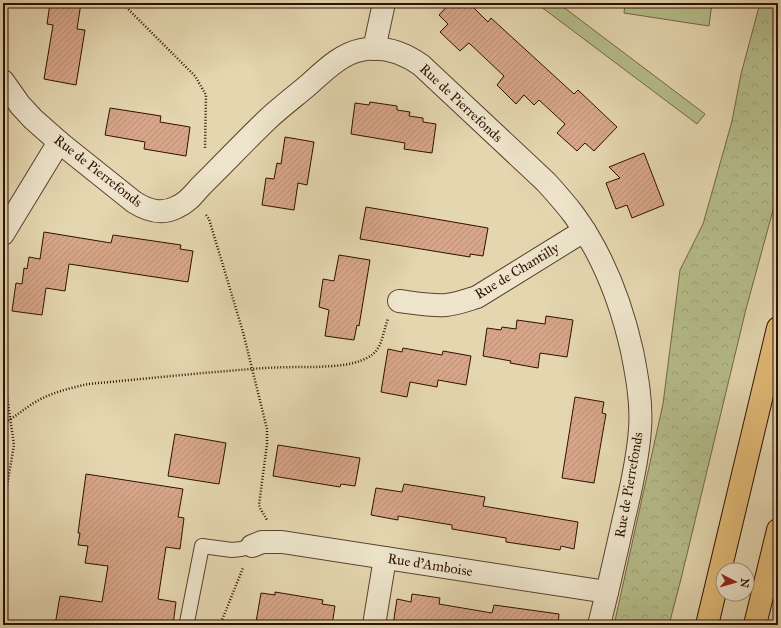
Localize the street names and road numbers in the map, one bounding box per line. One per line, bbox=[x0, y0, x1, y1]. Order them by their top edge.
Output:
street label: Rue de Pierrefonds bbox=[416, 60, 506, 146]
street label: Rue de Pierrefonds bbox=[51, 131, 145, 211]
street label: Rue de Chantilly bbox=[472, 239, 563, 303]
street label: Rue de Pierrefonds bbox=[611, 431, 647, 539]
street label: Rue d'Amboise bbox=[386, 550, 474, 580]

